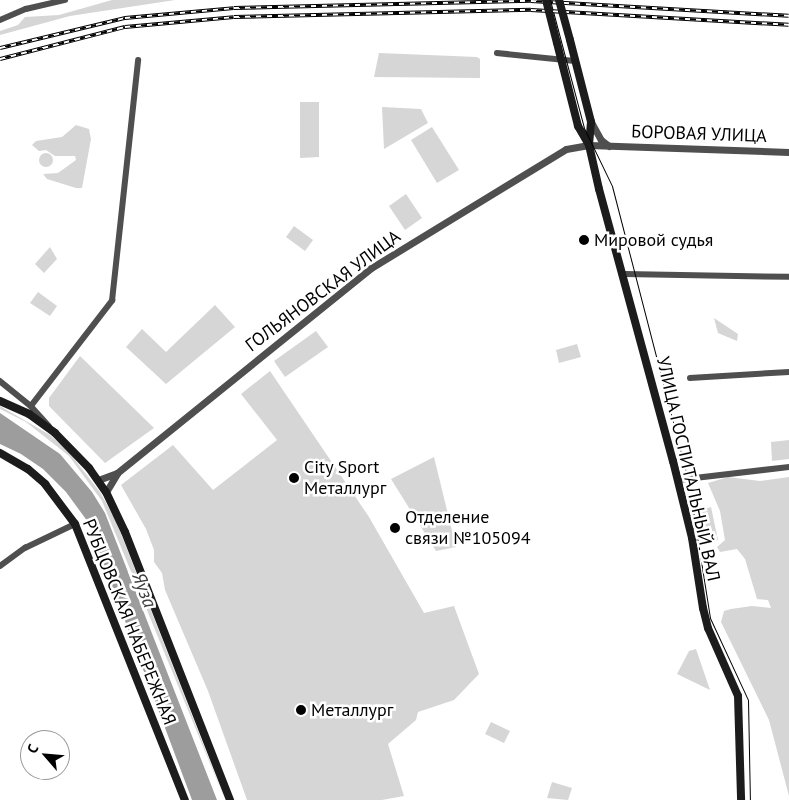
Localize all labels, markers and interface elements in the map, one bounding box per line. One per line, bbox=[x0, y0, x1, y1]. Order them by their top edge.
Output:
street label: БОРОВАЯ УЛИЦА bbox=[631, 121, 767, 147]
street label: ГОЛЬЯНОВСКАЯ УЛИЦА bbox=[241, 226, 405, 356]
place label: Мировой судья bbox=[594, 229, 713, 251]
marker: Мировой судья bbox=[578, 234, 590, 246]
street label: УЛИЦА ГОСПИТАЛЬНЫЙ ВАЛ bbox=[652, 354, 724, 584]
place label: City Sport Металлург bbox=[304, 457, 386, 499]
marker: City Sport Металлург bbox=[288, 472, 300, 484]
place label: Отделение связи №105094 bbox=[405, 507, 530, 550]
street label: РУБЦОВСКАЯ НАБЕРЕЖНАЯ bbox=[78, 516, 180, 728]
marker: Отделение связи №105094 bbox=[389, 522, 401, 534]
water label: Яуза bbox=[127, 569, 161, 611]
place label: Металлург bbox=[311, 699, 393, 721]
marker: Металлург bbox=[295, 704, 307, 716]
north arrow bbox=[20, 730, 70, 780]
text: С bbox=[23, 741, 42, 756]

